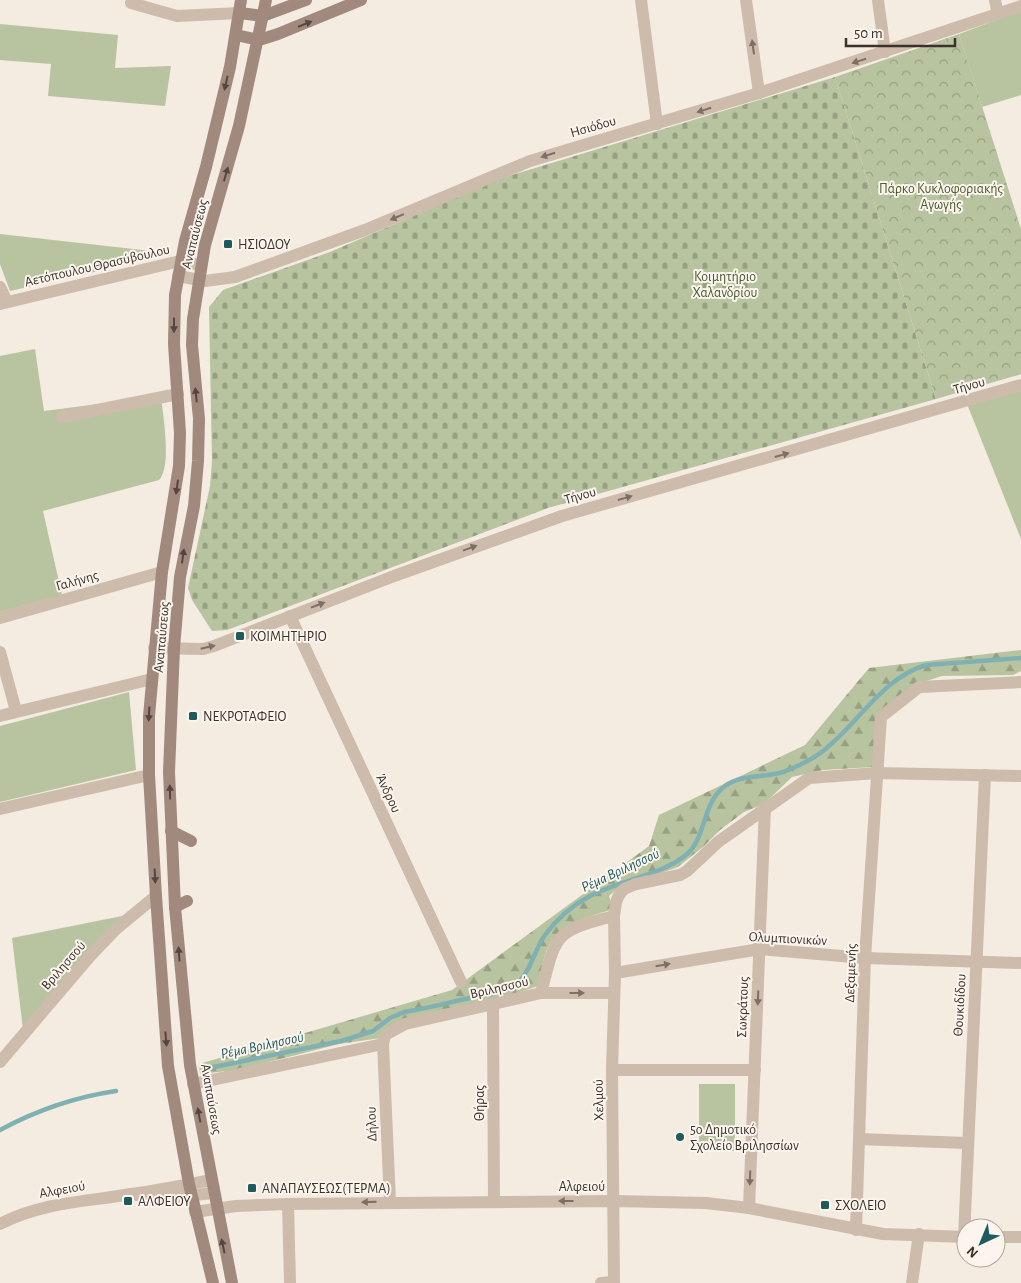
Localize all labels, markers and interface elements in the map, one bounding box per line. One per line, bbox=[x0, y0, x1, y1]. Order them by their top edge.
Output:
scale bar bbox=[846, 15, 955, 47]
one-way arrow bbox=[298, 20, 312, 28]
text: 50 m bbox=[854, 26, 883, 41]
one-way arrow bbox=[748, 38, 756, 54]
one-way arrow bbox=[851, 58, 866, 65]
one-way arrow bbox=[222, 76, 230, 91]
one-way arrow bbox=[696, 107, 711, 114]
street label: Ησιόδου bbox=[569, 114, 618, 140]
one-way arrow bbox=[540, 152, 555, 160]
one-way arrow bbox=[222, 167, 230, 182]
park label: Πάρκο Κυκλοφοριακής Αγωγής bbox=[879, 182, 1004, 212]
street label: Αναπαύσεως bbox=[180, 197, 211, 271]
one-way arrow bbox=[390, 213, 405, 221]
marker: ΗΣΙΟΔΟΥ bbox=[222, 238, 234, 250]
place label: ΗΣΙΟΔΟΥ bbox=[238, 238, 291, 252]
street label: Αετόπουλου Θρασύβουλου bbox=[23, 242, 171, 289]
park label: Κοιμητήριο Χαλανδρίου bbox=[693, 270, 757, 300]
one-way arrow bbox=[170, 317, 178, 333]
street label: Τήνου bbox=[952, 375, 987, 397]
one-way arrow bbox=[192, 387, 200, 403]
one-way arrow bbox=[774, 451, 789, 459]
one-way arrow bbox=[172, 479, 180, 495]
street label: Τήνου bbox=[563, 485, 598, 507]
one-way arrow bbox=[618, 494, 633, 502]
one-way arrow bbox=[463, 544, 478, 552]
one-way arrow bbox=[179, 548, 187, 564]
street label: Γαλήνης bbox=[54, 568, 101, 594]
street label: Αναπαύσεως bbox=[152, 600, 172, 673]
one-way arrow bbox=[311, 601, 326, 609]
marker: ΚΟΙΜΗΤΗΡΙΟ bbox=[234, 630, 246, 642]
place label: ΚΟΙΜΗΤΗΡΙΟ bbox=[250, 630, 327, 644]
one-way arrow bbox=[200, 643, 215, 651]
one-way arrow bbox=[145, 706, 153, 722]
marker: ΝΕΚΡΟΤΑΦΕΙΟ bbox=[187, 710, 199, 722]
place label: ΝΕΚΡΟΤΑΦΕΙΟ bbox=[203, 710, 287, 724]
street label: Άνδρου bbox=[373, 772, 403, 815]
one-way arrow bbox=[166, 784, 174, 800]
water label: Ρέμα Βριλησσού bbox=[579, 846, 662, 895]
one-way arrow bbox=[151, 869, 159, 885]
street label: Ολυμπιονικών bbox=[748, 930, 828, 948]
street label: Βριλησσού bbox=[39, 939, 89, 993]
street label: Δεξαμενής bbox=[843, 943, 859, 1003]
one-way arrow bbox=[175, 946, 183, 962]
one-way arrow bbox=[656, 960, 672, 968]
street label: Θουκιδίδου bbox=[951, 973, 969, 1037]
street label: Βριλησσού bbox=[469, 974, 530, 1001]
street label: Σωκράτους bbox=[735, 976, 751, 1038]
one-way arrow bbox=[570, 989, 586, 997]
one-way arrow bbox=[753, 990, 761, 1006]
water label: Ρέμα Βριλησσού bbox=[219, 1029, 305, 1062]
one-way arrow bbox=[162, 1031, 170, 1047]
street label: Αναπαύσεως bbox=[198, 1063, 224, 1136]
street label: Χελμού bbox=[592, 1079, 606, 1121]
street label: Θήρας bbox=[473, 1084, 487, 1121]
street label: Δήλου bbox=[364, 1106, 380, 1142]
one-way arrow bbox=[195, 1107, 203, 1123]
place label: 5ο Δημοτικό Σχολείο Βριλησσίων bbox=[690, 1123, 799, 1153]
marker: 5ο Δημοτικό Σχολείο Βριλησσίων bbox=[674, 1131, 686, 1143]
one-way arrow bbox=[746, 1170, 754, 1186]
street label: Αλφειού bbox=[38, 1179, 86, 1201]
street label: Αλφειού bbox=[559, 1180, 605, 1194]
marker: ΑΝΑΠΑΥΣΕΩΣ(ΤΕΡΜΑ) bbox=[246, 1182, 258, 1194]
place label: ΑΝΑΠΑΥΣΕΩΣ(ΤΕΡΜΑ) bbox=[262, 1182, 391, 1196]
marker: ΑΛΦΕΙΟΥ bbox=[122, 1195, 134, 1207]
place label: ΑΛΦΕΙΟΥ bbox=[138, 1195, 191, 1209]
one-way arrow bbox=[558, 1197, 574, 1205]
one-way arrow bbox=[361, 1198, 377, 1206]
marker: ΣΧΟΛΕΙΟ bbox=[819, 1199, 831, 1211]
place label: ΣΧΟΛΕΙΟ bbox=[835, 1199, 886, 1213]
north arrow bbox=[956, 1218, 1006, 1268]
one-way arrow bbox=[219, 1238, 227, 1253]
text: N bbox=[964, 1243, 981, 1260]

